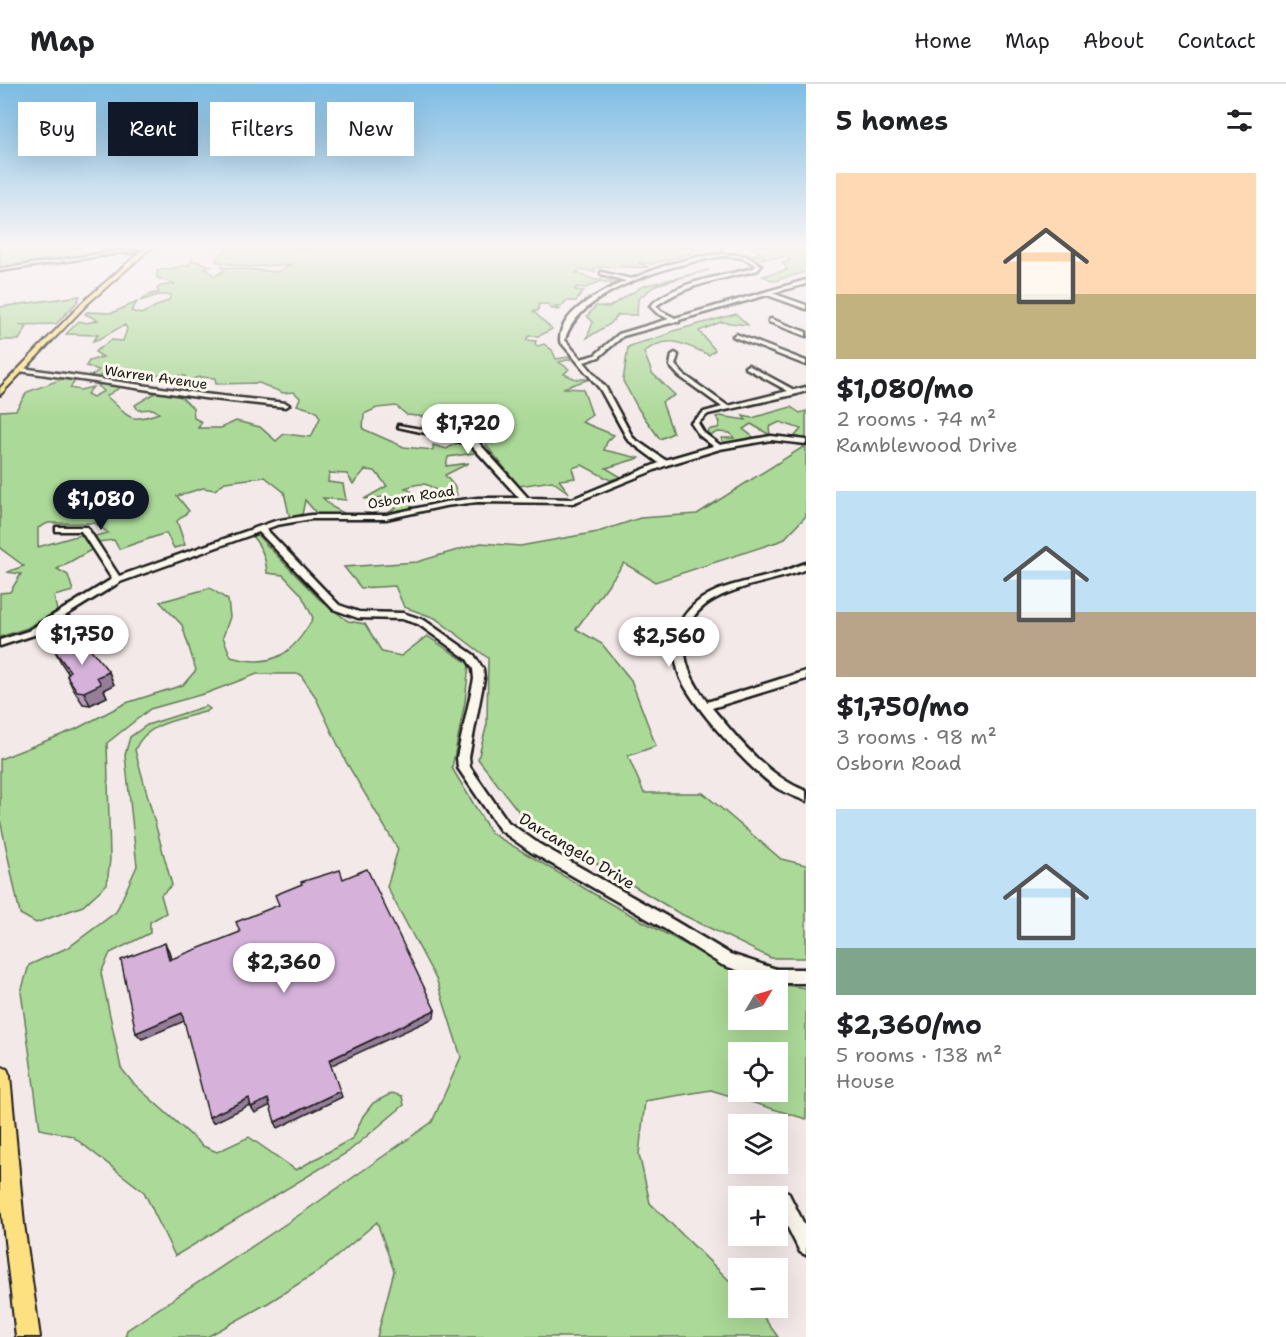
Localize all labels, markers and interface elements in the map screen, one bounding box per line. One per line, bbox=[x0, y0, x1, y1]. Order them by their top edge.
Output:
text: Map bbox=[30, 22, 95, 60]
text: Home bbox=[914, 27, 972, 55]
text: Map bbox=[1005, 27, 1050, 55]
text: About bbox=[1083, 27, 1144, 55]
text: Contact bbox=[1177, 27, 1256, 55]
chip: Buy bbox=[18, 102, 96, 156]
chip: Rent bbox=[108, 102, 198, 156]
chip: Filters bbox=[210, 102, 315, 156]
chip: New bbox=[327, 102, 414, 156]
text: 5 homes bbox=[836, 103, 948, 138]
icon: filters bbox=[1223, 104, 1256, 137]
icon: home bbox=[992, 212, 1100, 320]
street label: Warren Avenue bbox=[103, 361, 209, 393]
text: $1,080/mo bbox=[836, 371, 974, 406]
pin: $1,720 bbox=[419, 404, 517, 455]
text: 2 rooms · 74 m² bbox=[836, 406, 996, 432]
text: $1,720 bbox=[435, 410, 501, 436]
text: Ramblewood Drive bbox=[836, 432, 1018, 458]
pin: $1,080 bbox=[52, 480, 150, 531]
street label: Osborn Road bbox=[366, 481, 456, 513]
text: $1,080 bbox=[67, 486, 135, 512]
icon: home bbox=[992, 530, 1100, 638]
pin: $1,750 bbox=[33, 615, 131, 666]
pin: $2,560 bbox=[620, 617, 718, 668]
text: $1,750 bbox=[50, 621, 114, 647]
text: $2,560 bbox=[632, 623, 706, 649]
text: $1,750/mo bbox=[836, 689, 969, 724]
text: 3 rooms · 98 m² bbox=[836, 724, 997, 750]
text: Osborn Road bbox=[836, 750, 961, 776]
street label: Darcangelo Drive bbox=[515, 808, 639, 894]
icon: home bbox=[992, 848, 1100, 956]
pin: $2,360 bbox=[235, 943, 333, 994]
text: $2,360 bbox=[247, 949, 321, 975]
north arrow bbox=[728, 970, 788, 1030]
map controls bbox=[728, 970, 788, 1318]
text: $2,360/mo bbox=[836, 1007, 982, 1042]
button: locate bbox=[728, 1042, 788, 1102]
text: 5 rooms · 138 m² bbox=[836, 1042, 1002, 1068]
text: House bbox=[836, 1068, 895, 1094]
button: layers bbox=[728, 1114, 788, 1174]
button: + bbox=[728, 1186, 788, 1246]
button: − bbox=[728, 1258, 788, 1318]

